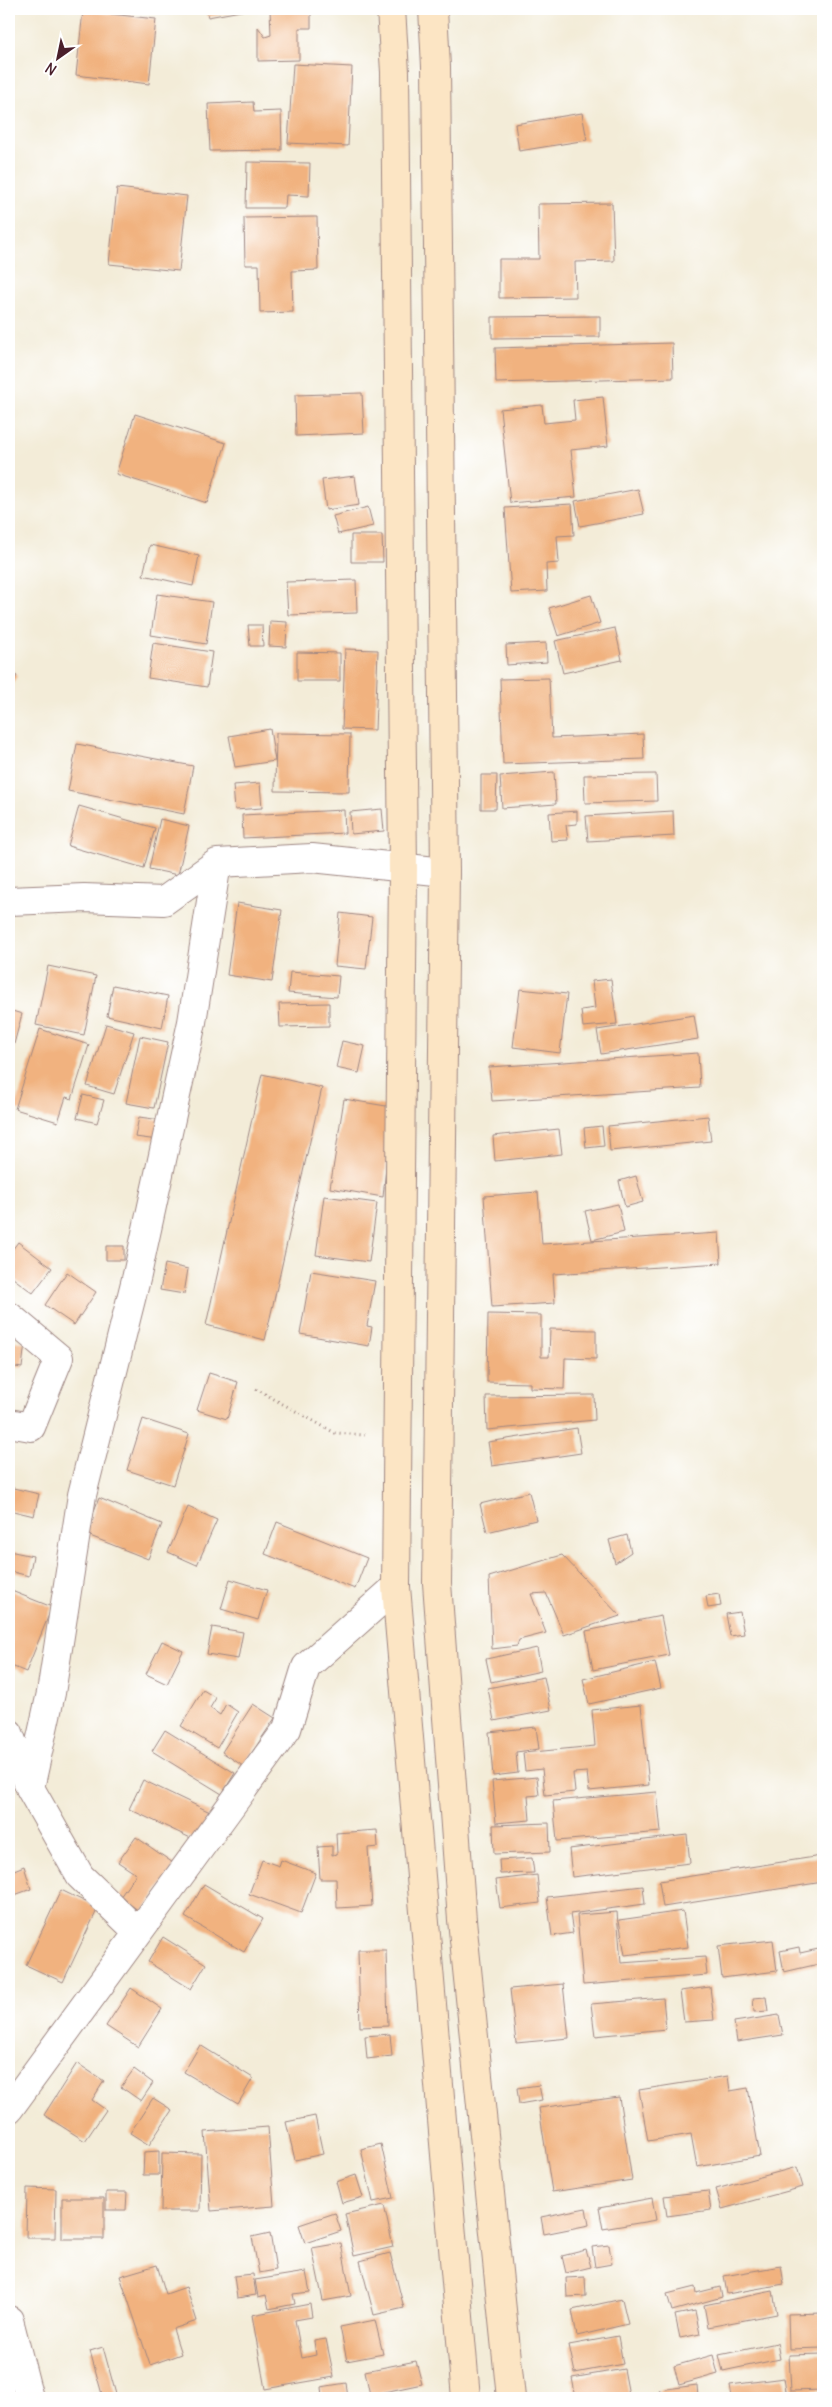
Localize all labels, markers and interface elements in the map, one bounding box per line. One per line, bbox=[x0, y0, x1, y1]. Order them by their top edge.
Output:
north arrow bbox=[32, 32, 82, 82]
text: N bbox=[42, 59, 60, 79]

